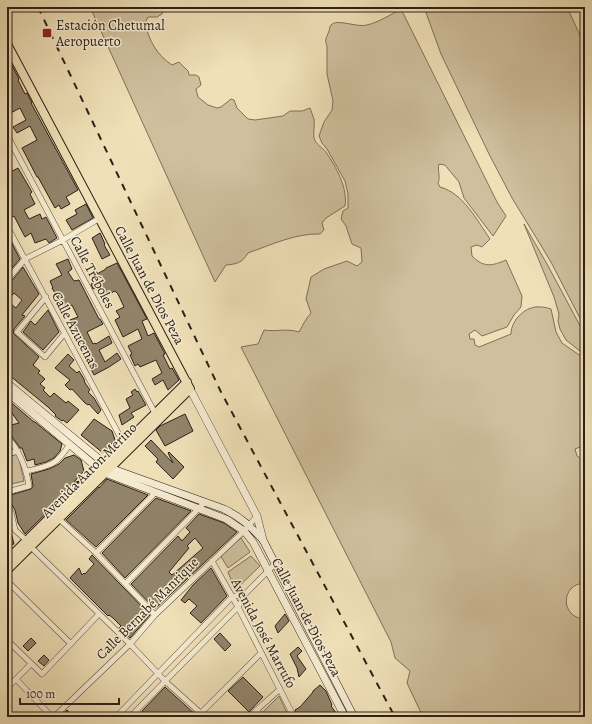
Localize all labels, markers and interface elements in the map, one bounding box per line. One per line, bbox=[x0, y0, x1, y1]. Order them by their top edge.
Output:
place label: Estación Chetumal Aeropuerto bbox=[55, 16, 165, 51]
marker: Estación Chetumal Aeropuerto bbox=[41, 27, 53, 39]
street label: Calle Juan de Dios Peza bbox=[110, 223, 189, 348]
street label: Calle Tréboles bbox=[66, 233, 120, 312]
street label: Calle Azucenas bbox=[47, 288, 104, 372]
street label: Avenida Aaron Merino bbox=[37, 418, 141, 523]
street label: Calle Bernabé Manrique bbox=[92, 553, 203, 664]
street label: Calle Juan de Dios Peza bbox=[267, 555, 346, 680]
street label: Avenida José Marrufo bbox=[226, 574, 301, 692]
scale bar bbox=[20, 680, 119, 706]
text: 100 m bbox=[26, 686, 55, 702]

